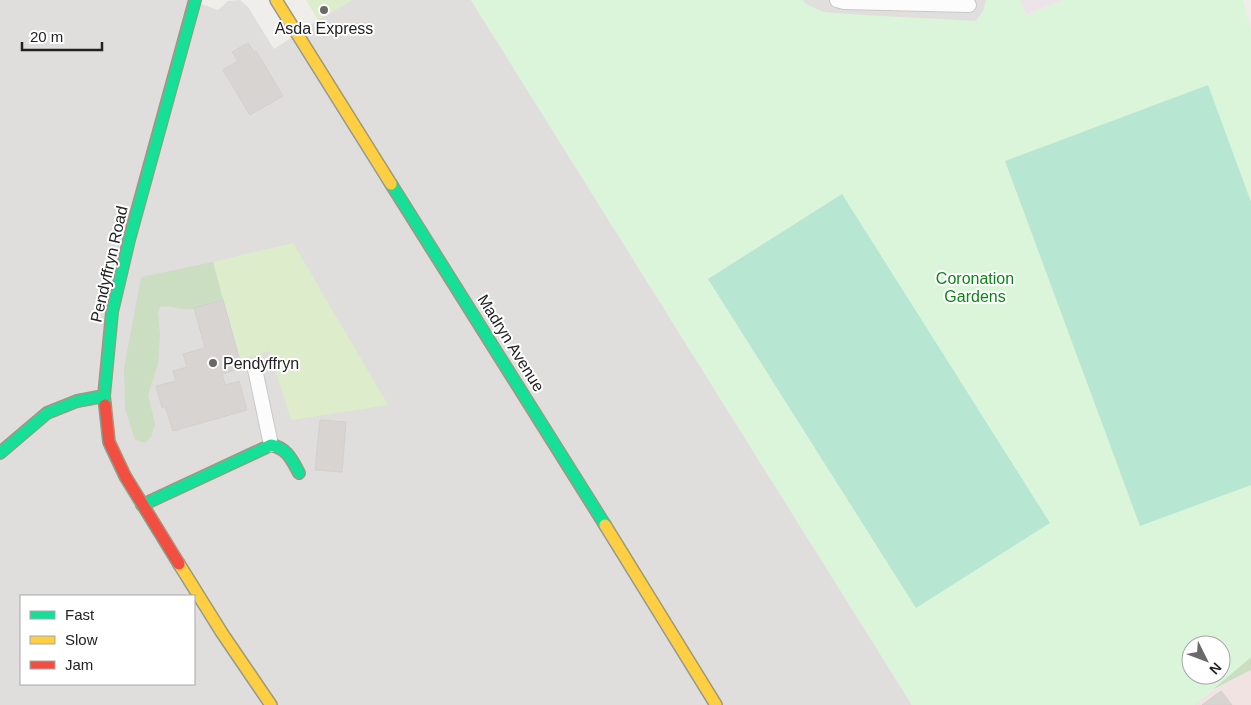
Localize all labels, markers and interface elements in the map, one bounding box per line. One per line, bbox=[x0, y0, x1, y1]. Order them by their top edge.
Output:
marker: Asda Express bbox=[318, 4, 330, 16]
scale bar bbox=[22, 20, 102, 52]
place label: Asda Express bbox=[275, 20, 373, 37]
text: 20 m bbox=[30, 28, 63, 45]
street label: Pendyffryn Road bbox=[87, 204, 131, 324]
park label: Coronation Gardens bbox=[936, 270, 1014, 305]
street label: Madryn Avenue bbox=[474, 291, 548, 395]
place label: Pendyffryn bbox=[223, 355, 299, 372]
marker: Pendyffryn bbox=[207, 357, 219, 369]
legend bbox=[20, 595, 195, 685]
text: Fast bbox=[65, 606, 95, 623]
text: Slow bbox=[65, 631, 98, 648]
north arrow bbox=[1181, 635, 1231, 685]
text: Jam bbox=[65, 656, 93, 673]
text: N bbox=[1206, 660, 1225, 678]

